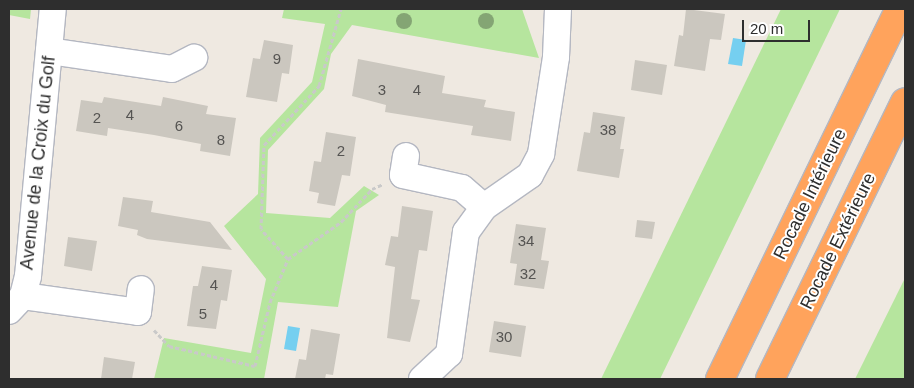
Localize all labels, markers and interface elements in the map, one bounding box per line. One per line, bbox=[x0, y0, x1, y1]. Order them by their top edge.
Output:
scale bar bbox=[744, 10, 812, 42]
text: 20 m bbox=[750, 20, 783, 37]
house number: 9 bbox=[273, 50, 281, 68]
street label: Avenue de la Croix du Golf bbox=[16, 55, 60, 271]
house number: 3 bbox=[378, 81, 386, 99]
house number: 4 bbox=[413, 81, 421, 99]
house number: 4 bbox=[126, 106, 134, 124]
house number: 2 bbox=[93, 109, 101, 127]
house number: 6 bbox=[175, 117, 183, 135]
house number: 38 bbox=[600, 121, 616, 139]
street label: Rocade Intérieure bbox=[769, 125, 851, 263]
house number: 8 bbox=[217, 131, 225, 149]
house number: 2 bbox=[337, 142, 345, 160]
street label: Rocade Extérieure bbox=[796, 169, 880, 313]
house number: 34 bbox=[518, 232, 534, 250]
house number: 32 bbox=[520, 265, 536, 283]
house number: 4 bbox=[210, 276, 218, 294]
house number: 5 bbox=[199, 305, 207, 323]
house number: 30 bbox=[496, 328, 512, 346]

